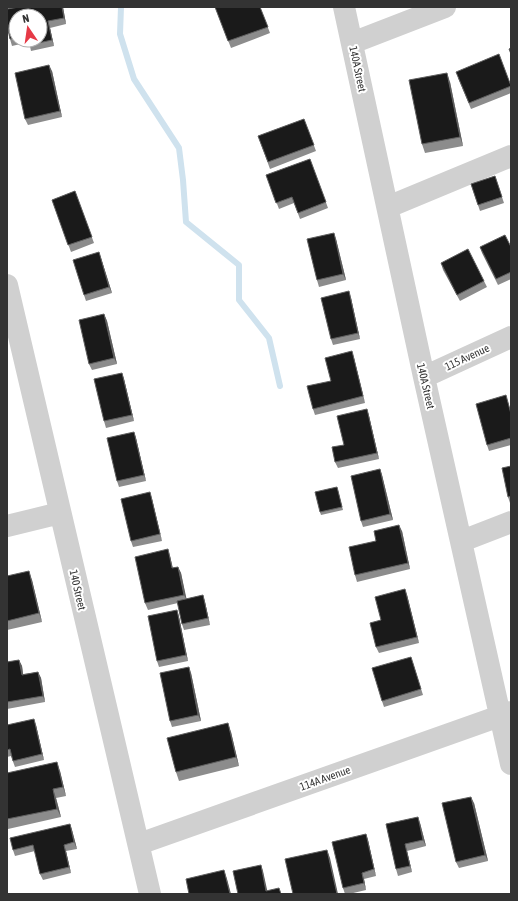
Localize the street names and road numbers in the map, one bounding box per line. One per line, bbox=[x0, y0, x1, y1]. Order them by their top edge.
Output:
street label: 140A Street bbox=[347, 45, 369, 93]
street label: 115 Avenue bbox=[443, 342, 491, 372]
street label: 140A Street bbox=[415, 362, 437, 410]
street label: 140 Street bbox=[68, 569, 88, 611]
street label: 114A Avenue bbox=[298, 763, 352, 793]

